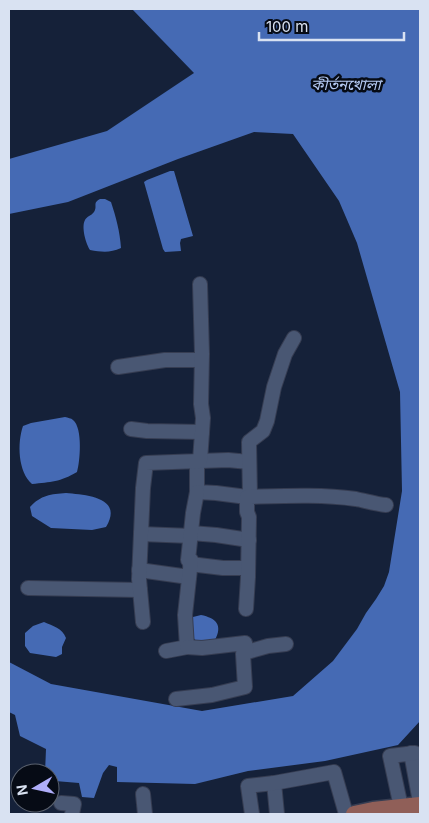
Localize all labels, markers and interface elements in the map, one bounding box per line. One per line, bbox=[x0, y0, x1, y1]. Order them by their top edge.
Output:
scale bar bbox=[259, 10, 404, 42]
text: 100 m bbox=[266, 17, 308, 36]
water label: কীর্তনখোলা bbox=[311, 75, 384, 94]
north arrow bbox=[10, 763, 60, 813]
text: N bbox=[12, 784, 31, 797]

